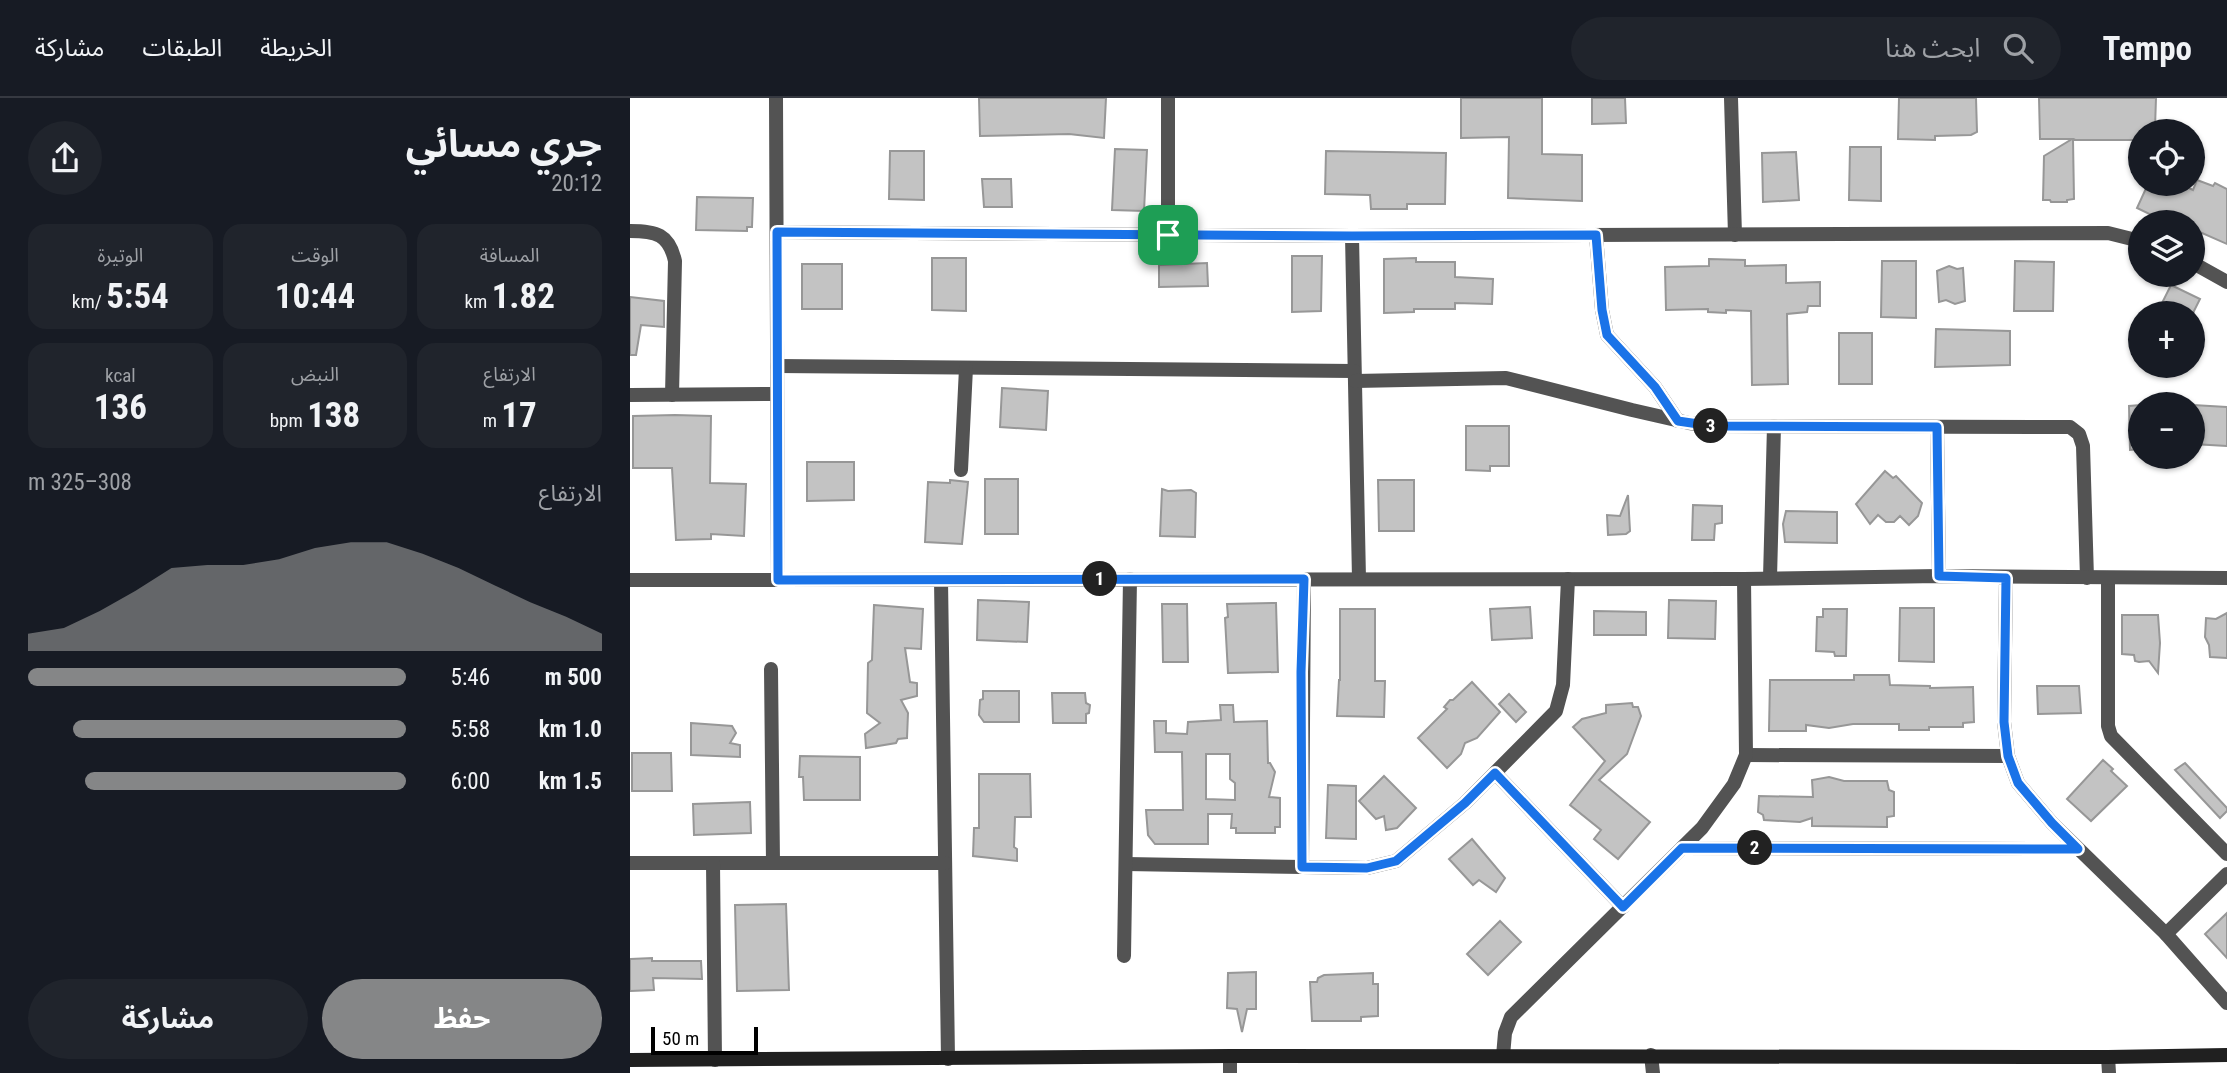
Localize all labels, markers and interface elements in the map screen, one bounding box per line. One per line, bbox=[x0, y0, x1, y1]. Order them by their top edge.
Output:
search box bbox=[1571, 17, 2061, 80]
icon: search bbox=[1999, 29, 2037, 67]
text: Tempo bbox=[2103, 29, 2192, 68]
text: ابحث هنا bbox=[1885, 33, 1981, 63]
text: مشاركة bbox=[35, 34, 104, 62]
text: الطبقات bbox=[142, 34, 222, 62]
text: الخريطة bbox=[260, 34, 332, 62]
map controls bbox=[2128, 119, 2205, 469]
button: locate bbox=[2128, 119, 2205, 196]
button: share bbox=[28, 121, 102, 195]
text: جري مسائي bbox=[406, 122, 602, 166]
text: 20:12 bbox=[551, 170, 602, 197]
pin bbox=[1138, 205, 1198, 265]
button: layers bbox=[2128, 210, 2205, 287]
icon: arrive bbox=[1149, 216, 1187, 254]
text: الوتيرة bbox=[98, 244, 143, 267]
text: الوقت bbox=[291, 244, 339, 267]
text: المسافة bbox=[480, 244, 540, 267]
text: 5:54 bbox=[106, 276, 169, 317]
text: 10:44 bbox=[275, 276, 355, 317]
text: 1.82 bbox=[492, 276, 555, 317]
text: /km bbox=[72, 290, 106, 313]
text: km bbox=[464, 290, 492, 313]
button: + bbox=[2128, 301, 2205, 378]
text: النبض bbox=[291, 363, 339, 386]
text: الارتفاع bbox=[484, 363, 536, 386]
text: kcal bbox=[105, 364, 136, 387]
text: 136 bbox=[94, 387, 147, 428]
button: − bbox=[2128, 392, 2205, 469]
text: 138 bbox=[307, 395, 360, 436]
text: 17 bbox=[501, 395, 537, 436]
pin: 3 bbox=[1694, 408, 1728, 444]
text: bpm bbox=[270, 409, 307, 432]
text: m bbox=[483, 409, 501, 432]
text: 3 bbox=[1706, 414, 1715, 437]
text: 308–325 m bbox=[28, 469, 132, 496]
text: الارتفاع bbox=[539, 480, 602, 507]
pin: 1 bbox=[1082, 561, 1118, 596]
text: 1 bbox=[1095, 567, 1104, 590]
text: 5:46 bbox=[451, 664, 490, 691]
text: 500 m bbox=[545, 664, 602, 691]
text: 5:58 bbox=[451, 716, 490, 743]
text: 1.0 km bbox=[539, 716, 602, 743]
text: 6:00 bbox=[451, 768, 490, 795]
text: 1.5 km bbox=[539, 768, 602, 795]
pin: 2 bbox=[1738, 830, 1772, 866]
text: 2 bbox=[1750, 836, 1759, 859]
button: مشاركة bbox=[28, 979, 308, 1059]
button: حفظ bbox=[322, 979, 602, 1059]
scale bar bbox=[651, 1024, 758, 1056]
text: 50 m bbox=[662, 1027, 699, 1050]

